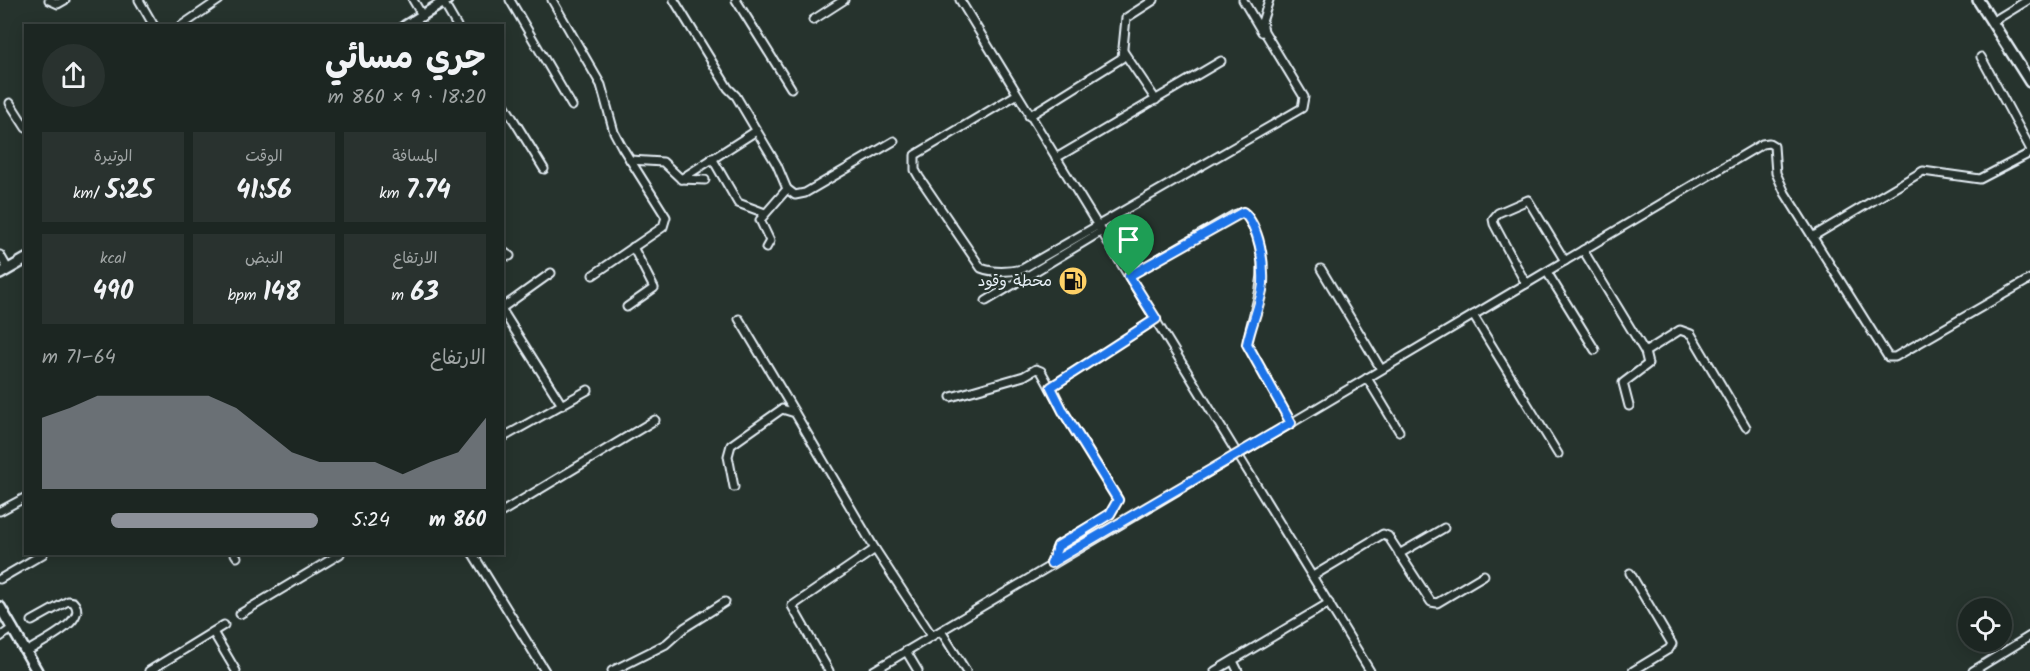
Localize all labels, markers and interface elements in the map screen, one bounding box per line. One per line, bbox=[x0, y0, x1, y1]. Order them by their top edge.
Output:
text: جري مسائي bbox=[325, 33, 486, 86]
button: share bbox=[42, 44, 105, 107]
text: 18:20 · 9 × 860 m bbox=[328, 82, 486, 114]
text: الوتيرة bbox=[94, 144, 132, 169]
text: الوقت bbox=[245, 144, 283, 169]
text: المسافة bbox=[392, 144, 438, 169]
text: 5:25 bbox=[105, 170, 153, 212]
text: 41:56 bbox=[236, 170, 292, 212]
text: 7.74 bbox=[406, 170, 451, 212]
text: /km bbox=[73, 181, 105, 206]
text: km bbox=[379, 181, 406, 206]
pin bbox=[1103, 214, 1154, 276]
icon: arrive bbox=[1112, 223, 1145, 256]
text: kcal bbox=[100, 246, 126, 271]
text: النبض bbox=[245, 246, 283, 271]
text: الارتفاع bbox=[393, 246, 437, 271]
fuel station icon: محطة وقود bbox=[1057, 265, 1089, 297]
place label: محطة وقود bbox=[978, 269, 1052, 294]
text: 490 bbox=[93, 271, 133, 313]
text: 148 bbox=[263, 272, 300, 314]
text: 63 bbox=[410, 272, 439, 314]
text: bpm bbox=[228, 283, 263, 308]
text: m bbox=[391, 283, 410, 308]
text: 64–71 m bbox=[42, 342, 116, 374]
text: الارتفاع bbox=[430, 343, 486, 375]
text: 5:24 bbox=[352, 505, 390, 537]
text: 860 m bbox=[429, 505, 486, 537]
map controls bbox=[1958, 598, 2012, 652]
button: locate bbox=[1958, 598, 2012, 652]

